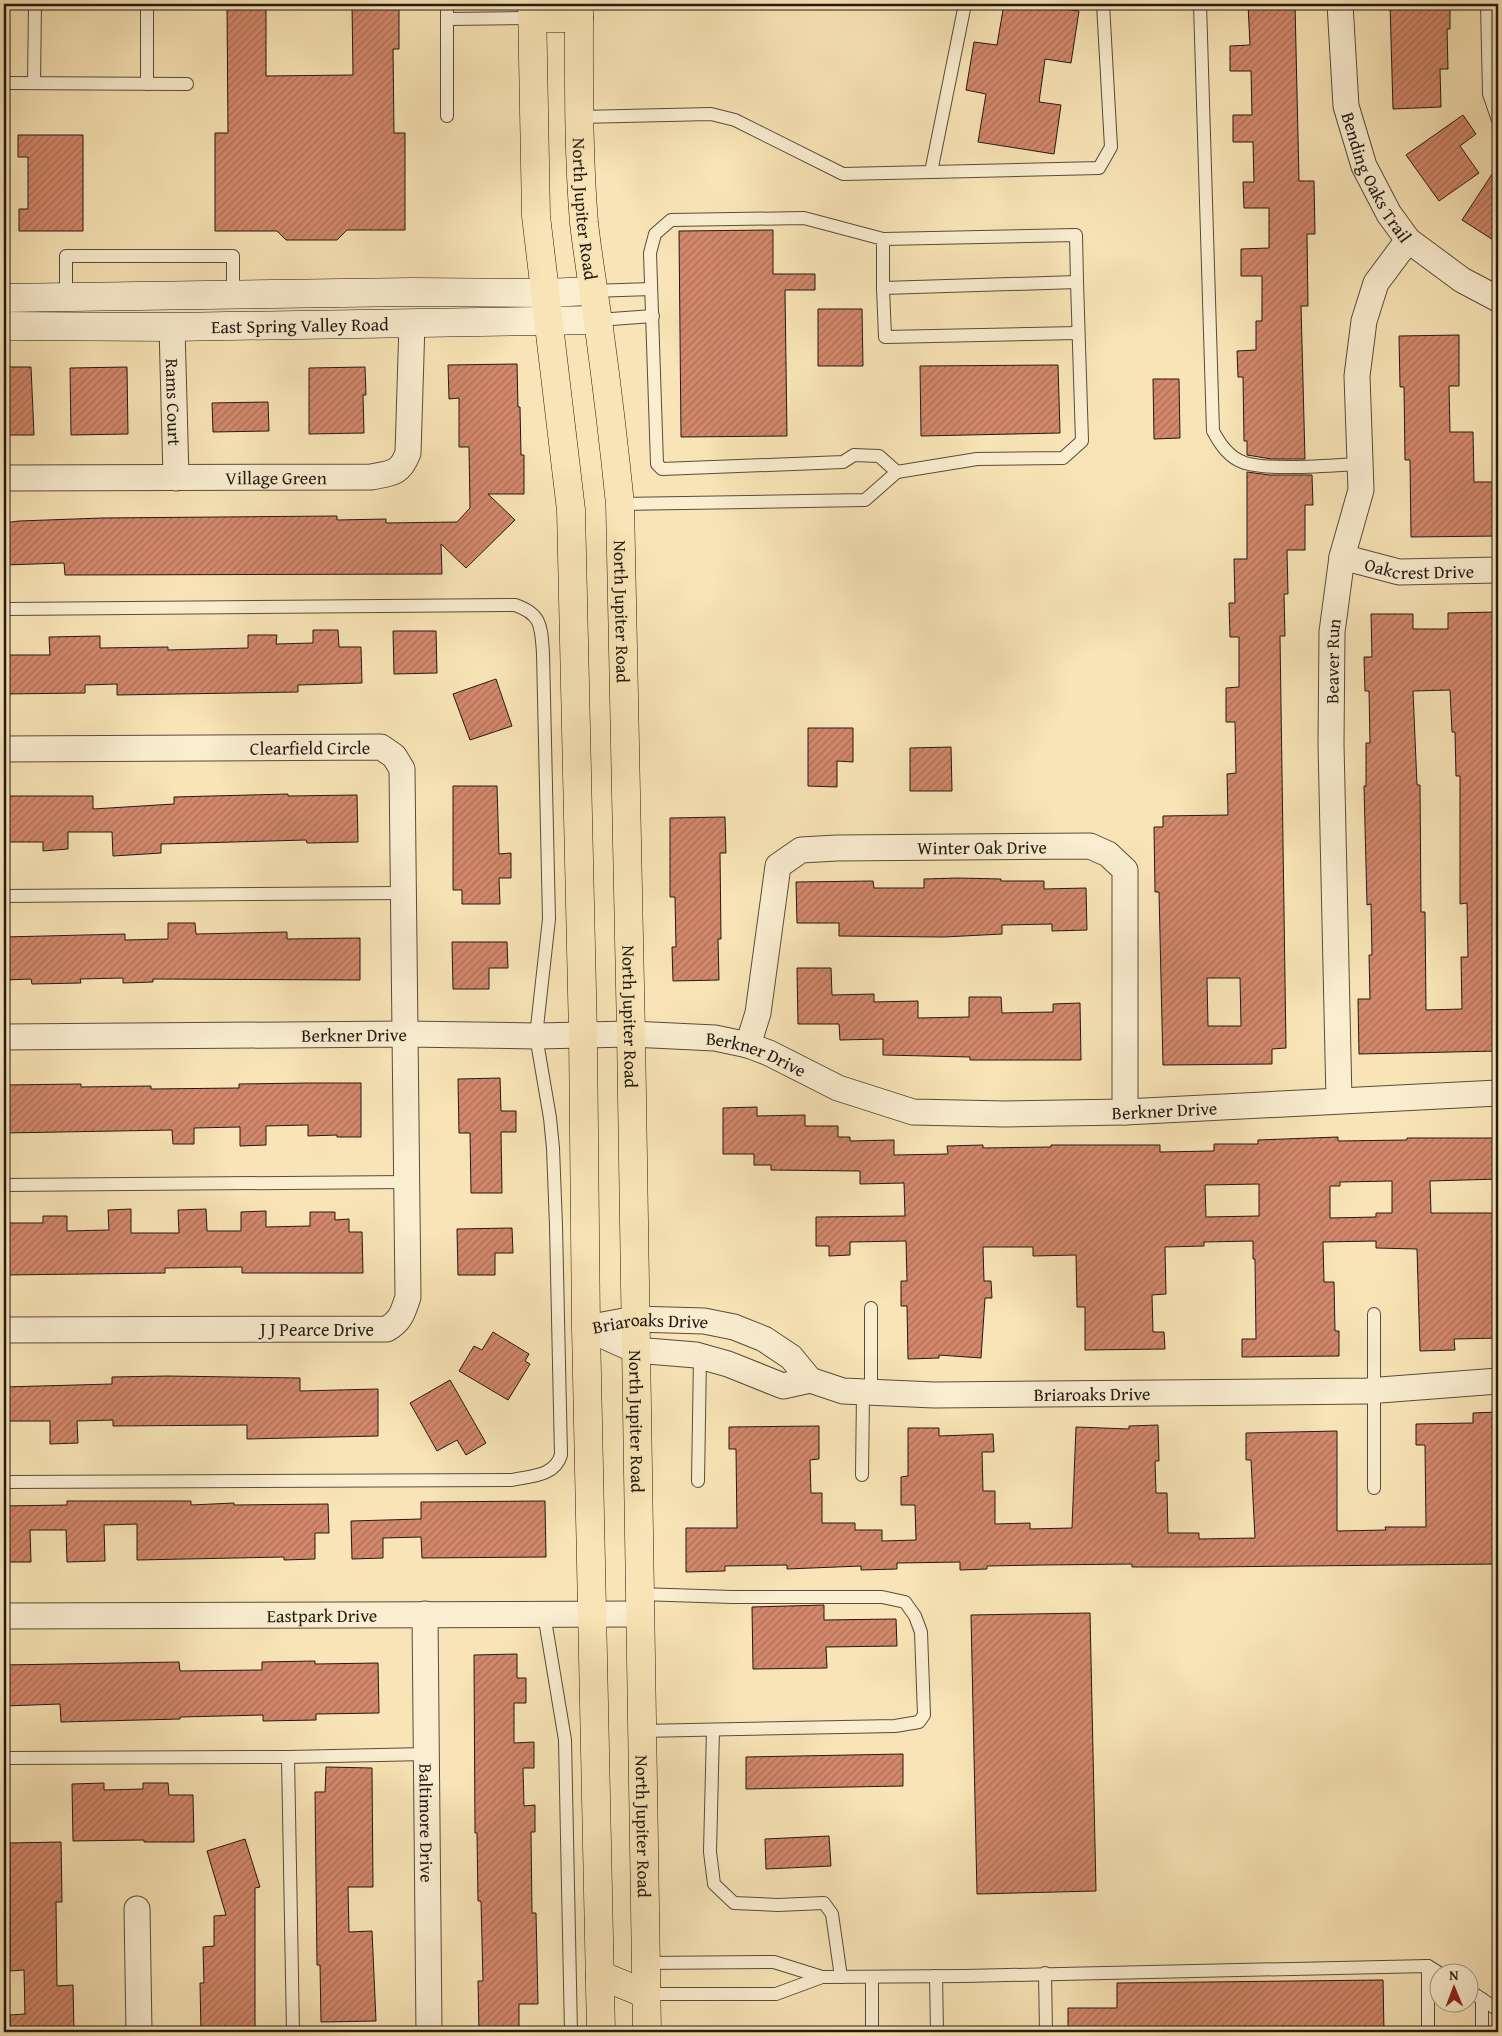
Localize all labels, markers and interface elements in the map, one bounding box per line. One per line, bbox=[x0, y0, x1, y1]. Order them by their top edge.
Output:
street label: Bending Oaks Trail bbox=[1335, 109, 1419, 248]
street label: North Jupiter Road bbox=[566, 137, 605, 282]
street label: East Spring Valley Road bbox=[211, 310, 389, 340]
street label: Rams Court bbox=[159, 358, 189, 447]
street label: Village Green bbox=[225, 464, 327, 491]
street label: North Jupiter Road bbox=[607, 540, 637, 684]
street label: Oakcrest Drive bbox=[1362, 550, 1474, 585]
street label: Beaver Run bbox=[1318, 617, 1347, 704]
street label: Clearfield Circle bbox=[250, 734, 370, 761]
street label: Winter Oak Drive bbox=[917, 833, 1047, 861]
street label: North Jupiter Road bbox=[616, 945, 645, 1089]
street label: Berkner Drive bbox=[301, 1020, 407, 1048]
street label: Berkner Drive bbox=[705, 1024, 811, 1083]
street label: Berkner Drive bbox=[1111, 1094, 1218, 1126]
street label: Briaroaks Drive bbox=[590, 1305, 711, 1340]
street label: J J Pearce Drive bbox=[258, 1316, 374, 1343]
street label: North Jupiter Road bbox=[623, 1350, 652, 1493]
street label: Briaroaks Drive bbox=[1034, 1380, 1151, 1408]
street label: Eastpark Drive bbox=[267, 1601, 377, 1629]
street label: North Jupiter Road bbox=[629, 1755, 658, 1898]
street label: Baltimore Drive bbox=[413, 1763, 441, 1883]
north arrow bbox=[1430, 1964, 1480, 2014]
text: N bbox=[1449, 1965, 1459, 1985]

